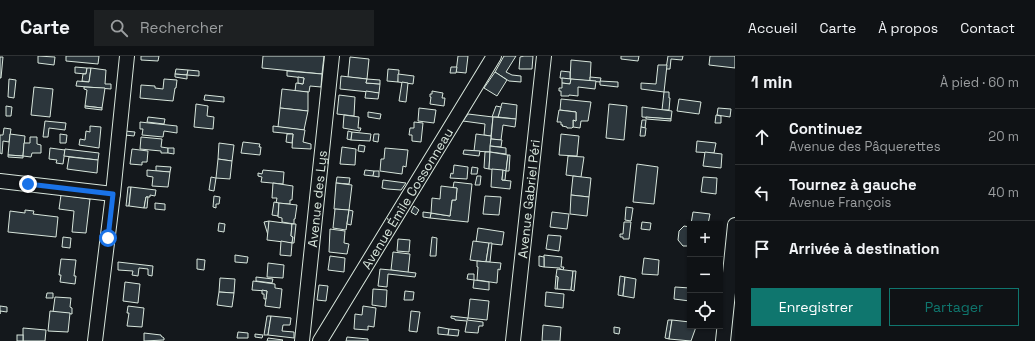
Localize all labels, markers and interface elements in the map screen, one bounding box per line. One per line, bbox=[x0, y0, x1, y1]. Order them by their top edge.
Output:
search box bbox=[94, 10, 374, 46]
text: Carte bbox=[20, 15, 70, 40]
icon: search bbox=[108, 17, 130, 39]
text: Rechercher bbox=[140, 18, 224, 37]
text: Accueil bbox=[748, 19, 797, 37]
text: Carte bbox=[819, 19, 856, 37]
text: À propos bbox=[878, 19, 938, 37]
text: Contact bbox=[960, 19, 1015, 37]
text: 1 min bbox=[751, 71, 793, 93]
text: À pied · 60 m bbox=[940, 74, 1019, 91]
text: Continuez bbox=[789, 119, 862, 138]
street label: Avenue Émile Cossonneau bbox=[358, 125, 457, 272]
icon: ahead bbox=[751, 126, 773, 148]
text: 20 m bbox=[988, 128, 1019, 145]
text: Avenue des Pâquerettes bbox=[789, 138, 941, 155]
street label: Avenue Gabriel Péri bbox=[514, 139, 544, 259]
street label: Avenue des Lys bbox=[304, 149, 331, 248]
route end bbox=[19, 175, 37, 193]
text: Tournez à gauche bbox=[789, 175, 917, 194]
icon: left bbox=[751, 182, 773, 204]
text: 40 m bbox=[988, 184, 1019, 201]
text: Avenue François bbox=[789, 194, 891, 211]
map controls bbox=[687, 221, 723, 329]
button: + bbox=[687, 221, 723, 257]
route start bbox=[99, 229, 117, 247]
icon: arrive bbox=[751, 238, 773, 260]
text: Arrivée à destination bbox=[789, 239, 939, 258]
button: − bbox=[687, 257, 723, 293]
button: Enregistrer bbox=[751, 288, 881, 326]
button: Partager bbox=[889, 288, 1019, 326]
button: locate bbox=[687, 293, 723, 329]

